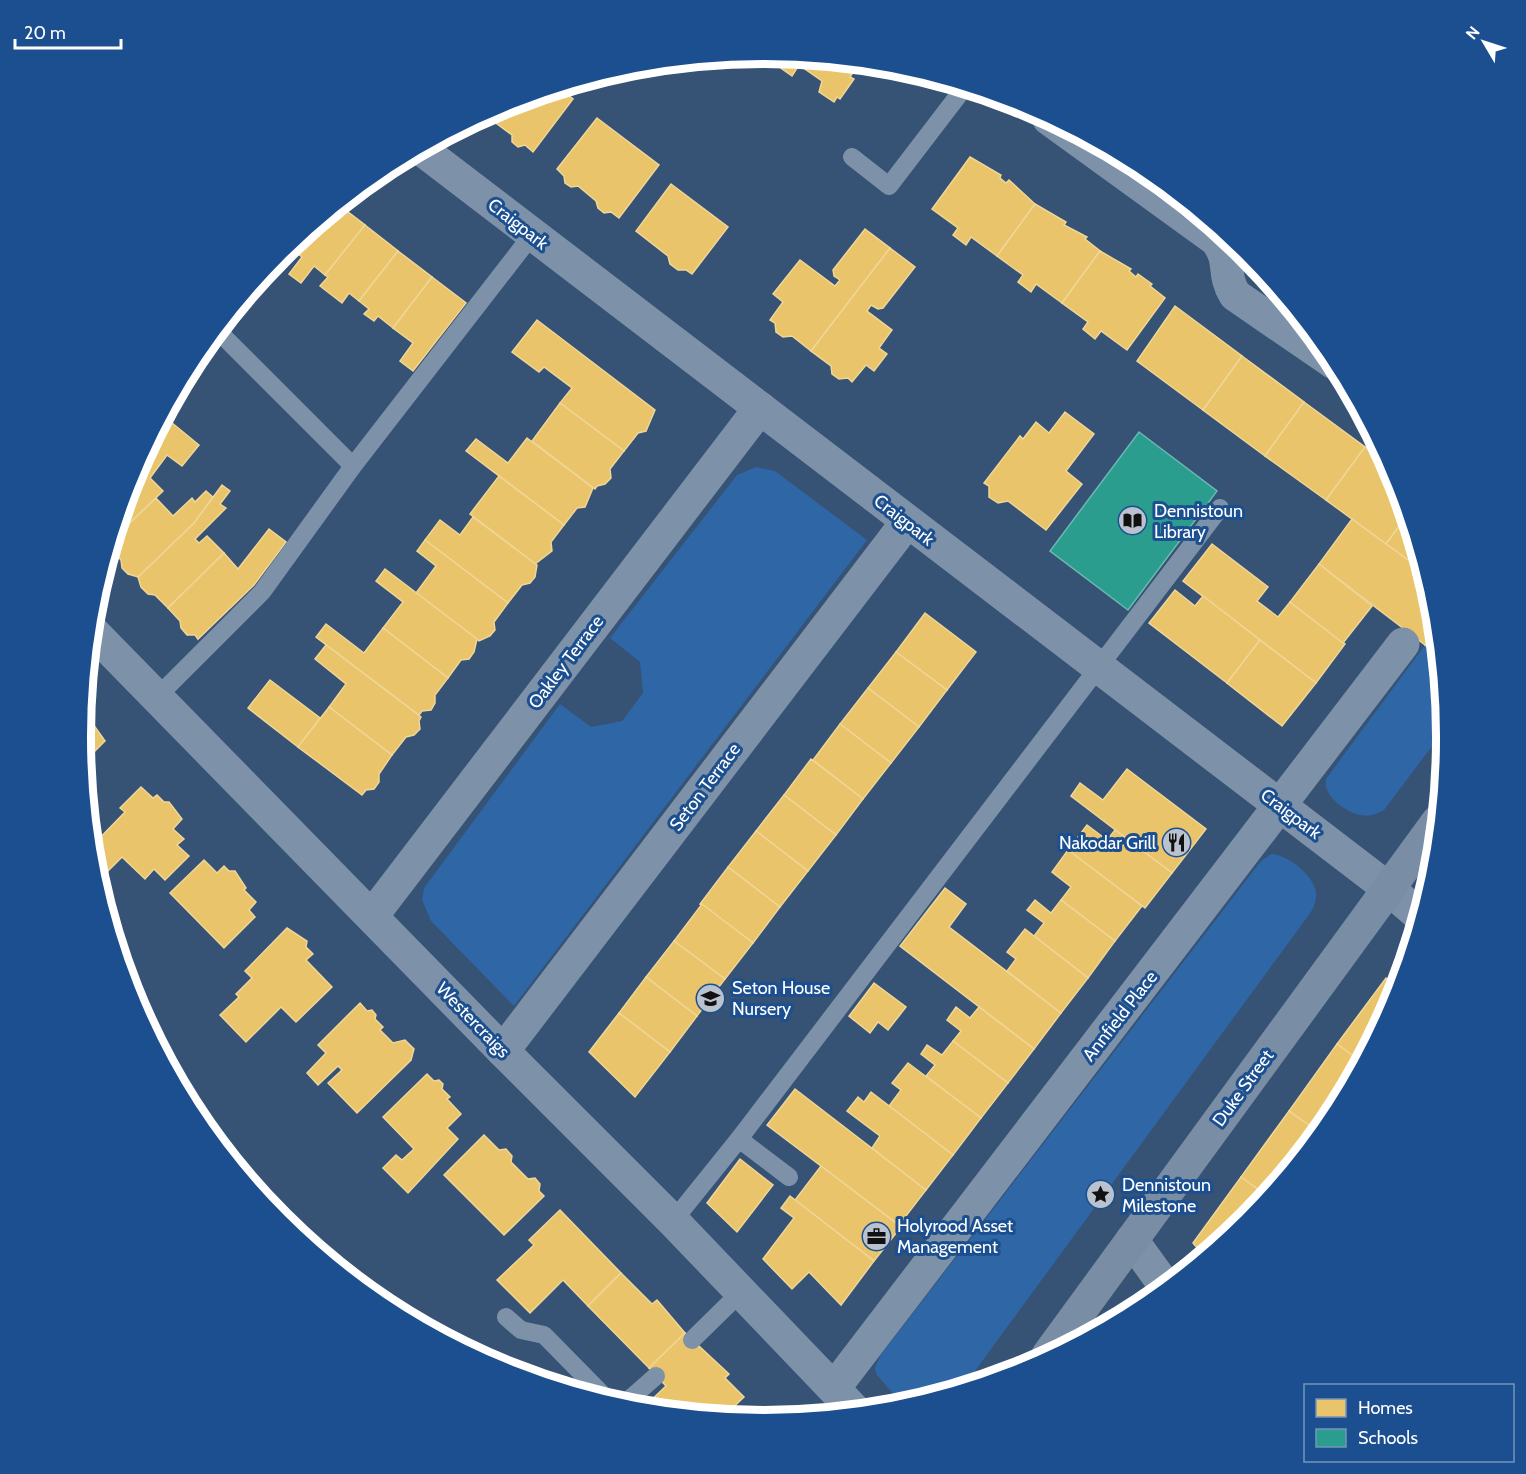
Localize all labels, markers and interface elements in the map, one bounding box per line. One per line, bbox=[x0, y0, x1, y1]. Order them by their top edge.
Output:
scale bar bbox=[15, 12, 122, 50]
north arrow bbox=[1454, 12, 1514, 72]
text: 20 m bbox=[24, 22, 66, 44]
text: N bbox=[1462, 23, 1484, 43]
street label: Craigpark bbox=[483, 194, 553, 255]
street label: Craigpark bbox=[869, 490, 939, 551]
place label: Dennistoun Library bbox=[1154, 500, 1243, 543]
library icon: Dennistoun Library bbox=[1117, 505, 1149, 537]
street label: Oakley Terrace bbox=[524, 611, 608, 713]
street label: Seton Terrace bbox=[665, 739, 745, 835]
street label: Craigpark bbox=[1256, 784, 1326, 845]
restaurant icon: Nakodar Grill bbox=[1161, 827, 1193, 859]
place label: Nakodar Grill bbox=[1059, 832, 1157, 854]
street label: Annfield Place bbox=[1078, 966, 1162, 1066]
place label: Seton House Nursery bbox=[732, 977, 830, 1020]
street label: Westercraigs bbox=[432, 978, 514, 1062]
school or university icon: Seton House Nursery bbox=[695, 982, 727, 1014]
street label: Duke Street bbox=[1208, 1045, 1278, 1131]
place label: Dennistoun Milestone bbox=[1122, 1174, 1211, 1217]
place icon: Dennistoun Milestone bbox=[1085, 1179, 1117, 1211]
place label: Holyrood Asset Management bbox=[897, 1215, 1013, 1258]
office icon: Holyrood Asset Management bbox=[860, 1220, 892, 1252]
legend bbox=[1304, 1384, 1514, 1462]
text: Homes bbox=[1358, 1397, 1413, 1419]
text: Schools bbox=[1358, 1427, 1418, 1449]

